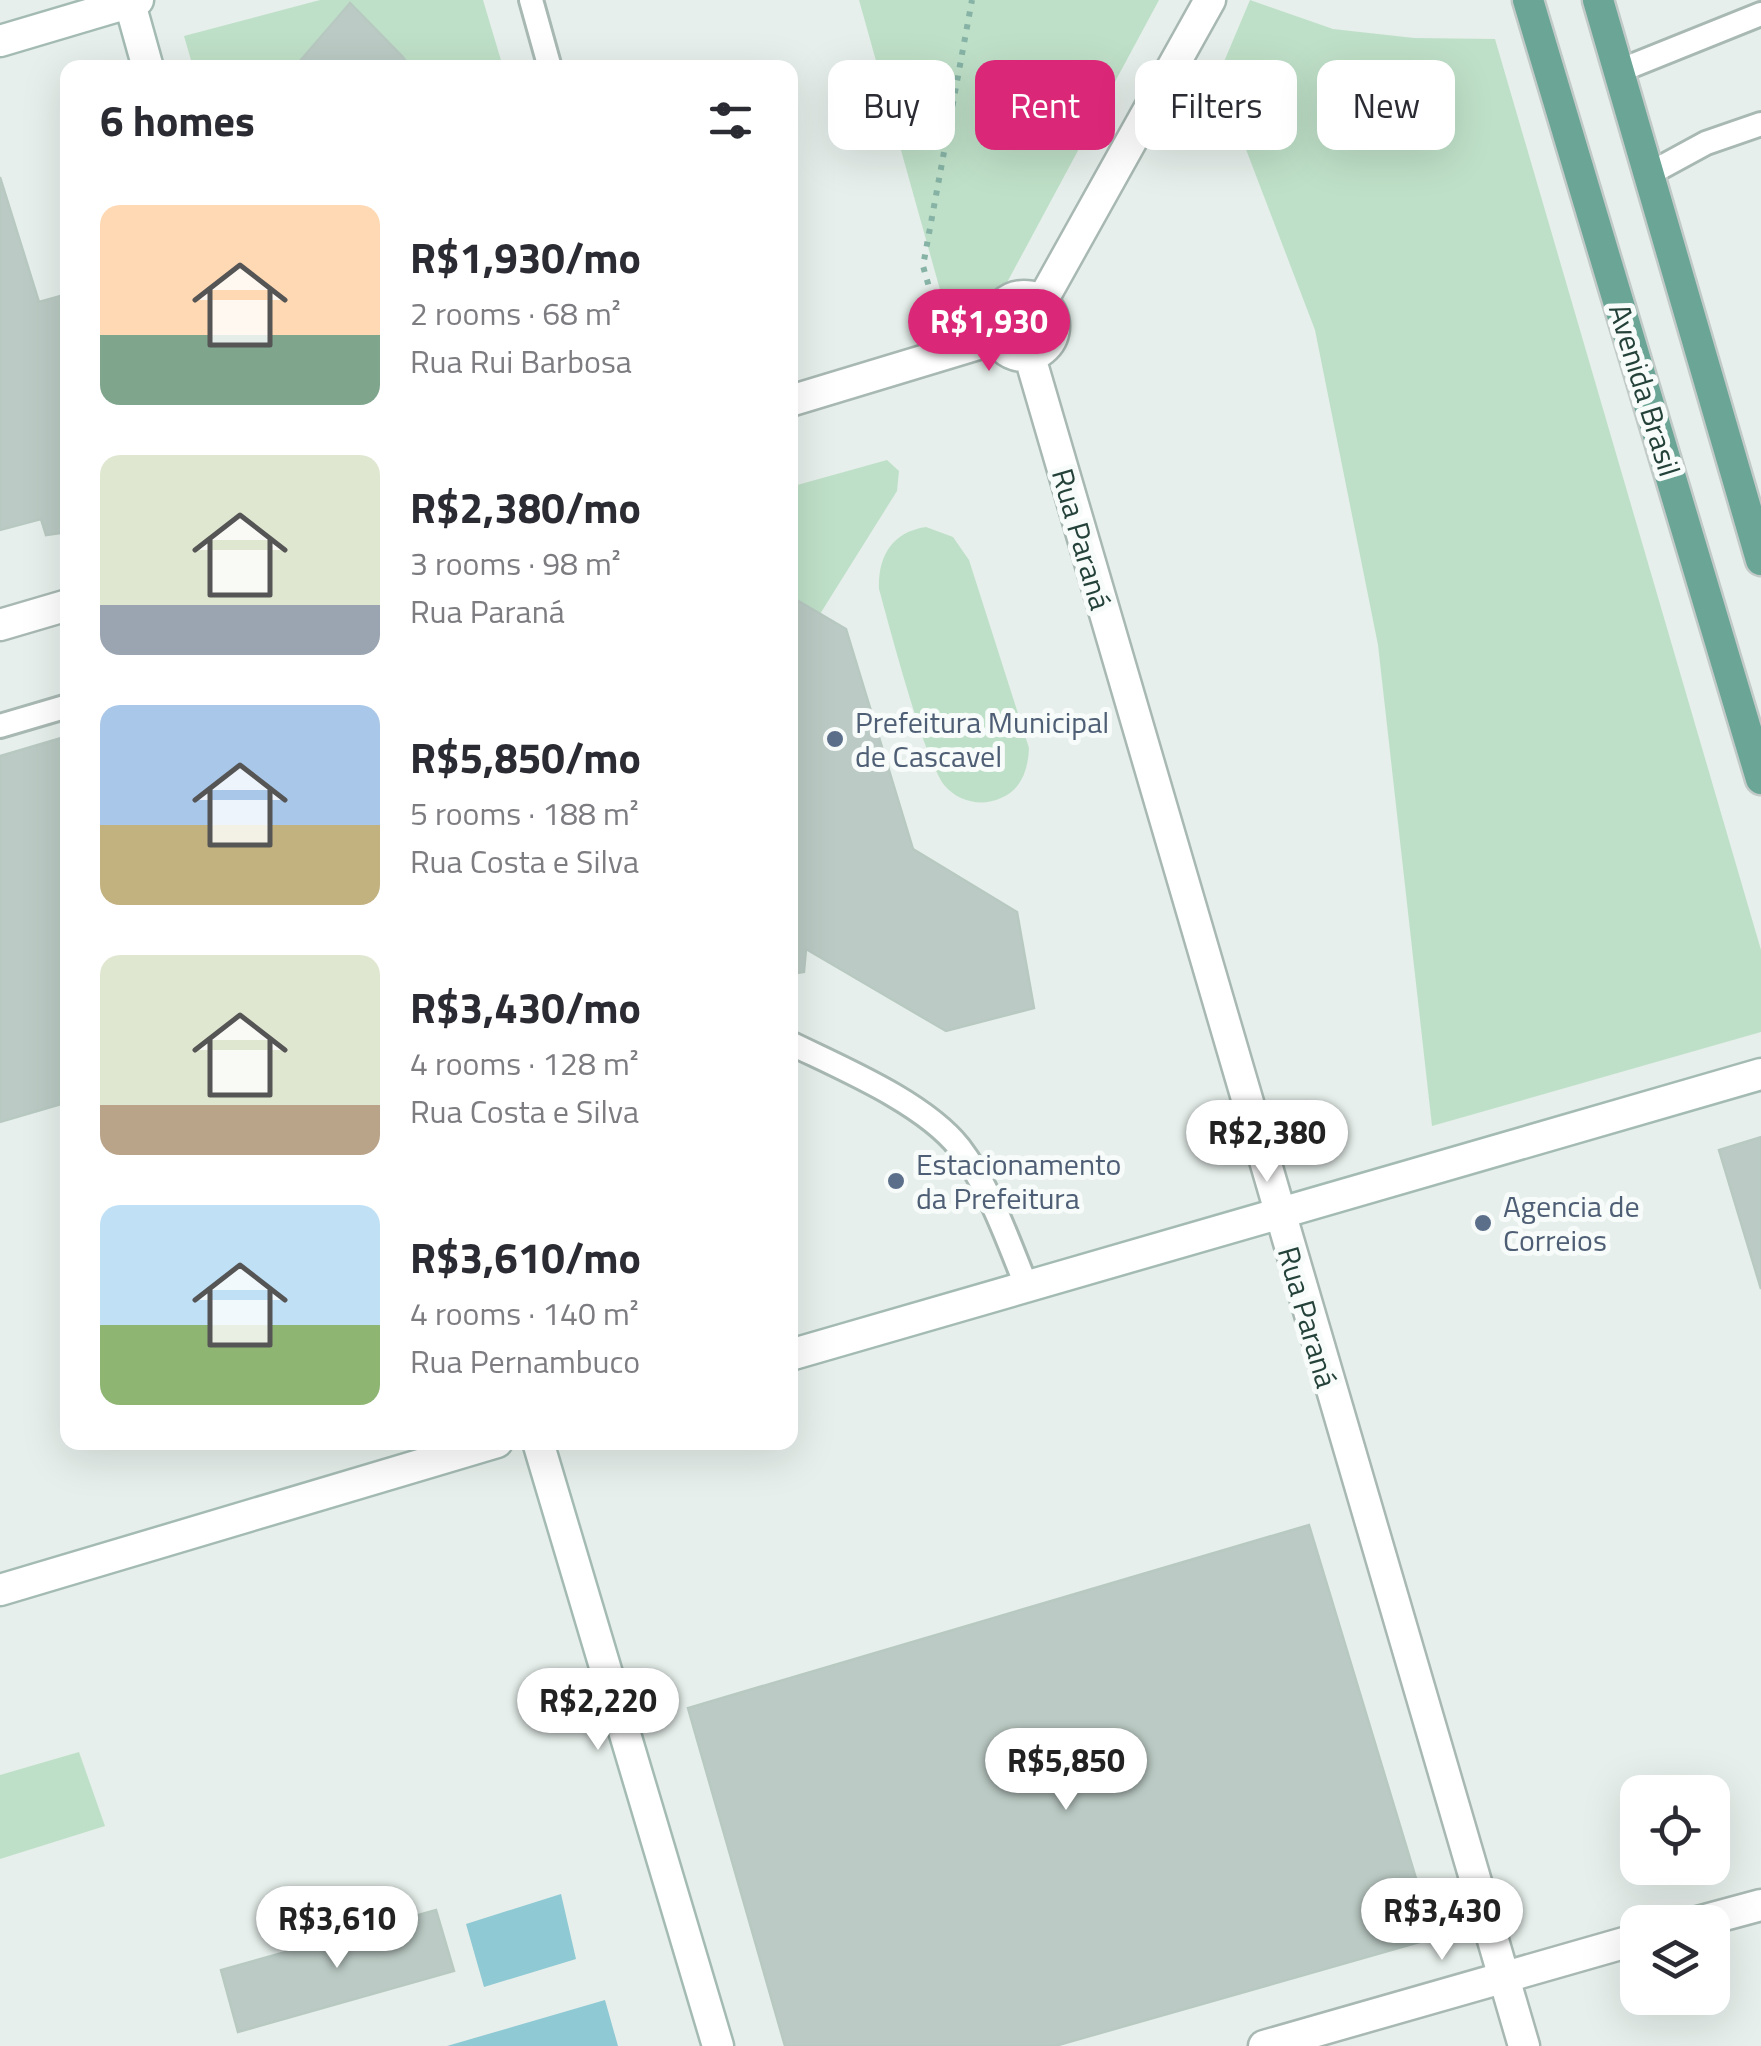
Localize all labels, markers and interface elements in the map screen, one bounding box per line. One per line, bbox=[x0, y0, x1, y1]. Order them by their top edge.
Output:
chip: Buy bbox=[828, 60, 955, 150]
chip: Rent bbox=[975, 60, 1115, 150]
chip: Filters bbox=[1135, 60, 1297, 150]
chip: New bbox=[1317, 60, 1455, 150]
text: 6 homes bbox=[100, 88, 255, 152]
icon: filters bbox=[703, 93, 758, 148]
text: R$1,930/mo bbox=[410, 225, 641, 289]
icon: home bbox=[180, 245, 300, 365]
text: 2 rooms · 68 m² bbox=[410, 289, 621, 337]
pin: R$1,930 bbox=[897, 289, 1081, 374]
text: R$1,930 bbox=[930, 297, 1048, 345]
street label: Avenida Brasil bbox=[1597, 298, 1693, 482]
text: Rua Rui Barbosa bbox=[410, 337, 632, 385]
street label: Rua Paraná bbox=[1040, 463, 1124, 615]
text: R$2,380/mo bbox=[410, 475, 641, 539]
icon: home bbox=[180, 495, 300, 615]
text: 3 rooms · 98 m² bbox=[410, 539, 621, 587]
text: Rua Paraná bbox=[410, 587, 565, 635]
place label: Prefeitura Municipal de Cascavel bbox=[855, 699, 1109, 779]
text: R$5,850/mo bbox=[410, 725, 641, 789]
marker: Prefeitura Municipal de Cascavel bbox=[824, 728, 846, 750]
icon: home bbox=[180, 745, 300, 865]
text: 5 rooms · 188 m² bbox=[410, 789, 639, 837]
text: Rua Costa e Silva bbox=[410, 837, 639, 885]
text: R$3,430/mo bbox=[410, 975, 641, 1039]
icon: home bbox=[180, 995, 300, 1115]
text: 4 rooms · 128 m² bbox=[410, 1039, 639, 1087]
text: Rua Costa e Silva bbox=[410, 1087, 639, 1135]
pin: R$2,380 bbox=[1175, 1100, 1359, 1185]
text: R$2,380 bbox=[1208, 1108, 1326, 1156]
place label: Estacionamento da Prefeitura bbox=[916, 1141, 1121, 1221]
marker: Estacionamento da Prefeitura bbox=[885, 1170, 907, 1192]
place label: Agencia de Correios bbox=[1503, 1183, 1640, 1263]
marker: Agencia de Correios bbox=[1472, 1212, 1494, 1234]
text: R$3,610/mo bbox=[410, 1225, 641, 1289]
street label: Rua Paraná bbox=[1266, 1241, 1350, 1393]
icon: home bbox=[180, 1245, 300, 1365]
text: 4 rooms · 140 m² bbox=[410, 1289, 639, 1337]
text: Rua Pernambuco bbox=[410, 1337, 640, 1385]
pin: R$2,220 bbox=[506, 1668, 690, 1753]
text: R$2,220 bbox=[539, 1676, 657, 1724]
pin: R$5,850 bbox=[974, 1728, 1158, 1813]
text: R$5,850 bbox=[1007, 1736, 1125, 1784]
map controls bbox=[1620, 1775, 1730, 2015]
button: locate bbox=[1620, 1775, 1730, 1885]
pin: R$3,430 bbox=[1350, 1878, 1534, 1963]
pin: R$3,610 bbox=[245, 1886, 429, 1971]
text: R$3,430 bbox=[1383, 1886, 1501, 1934]
text: R$3,610 bbox=[278, 1894, 396, 1942]
button: layers bbox=[1620, 1905, 1730, 2015]

